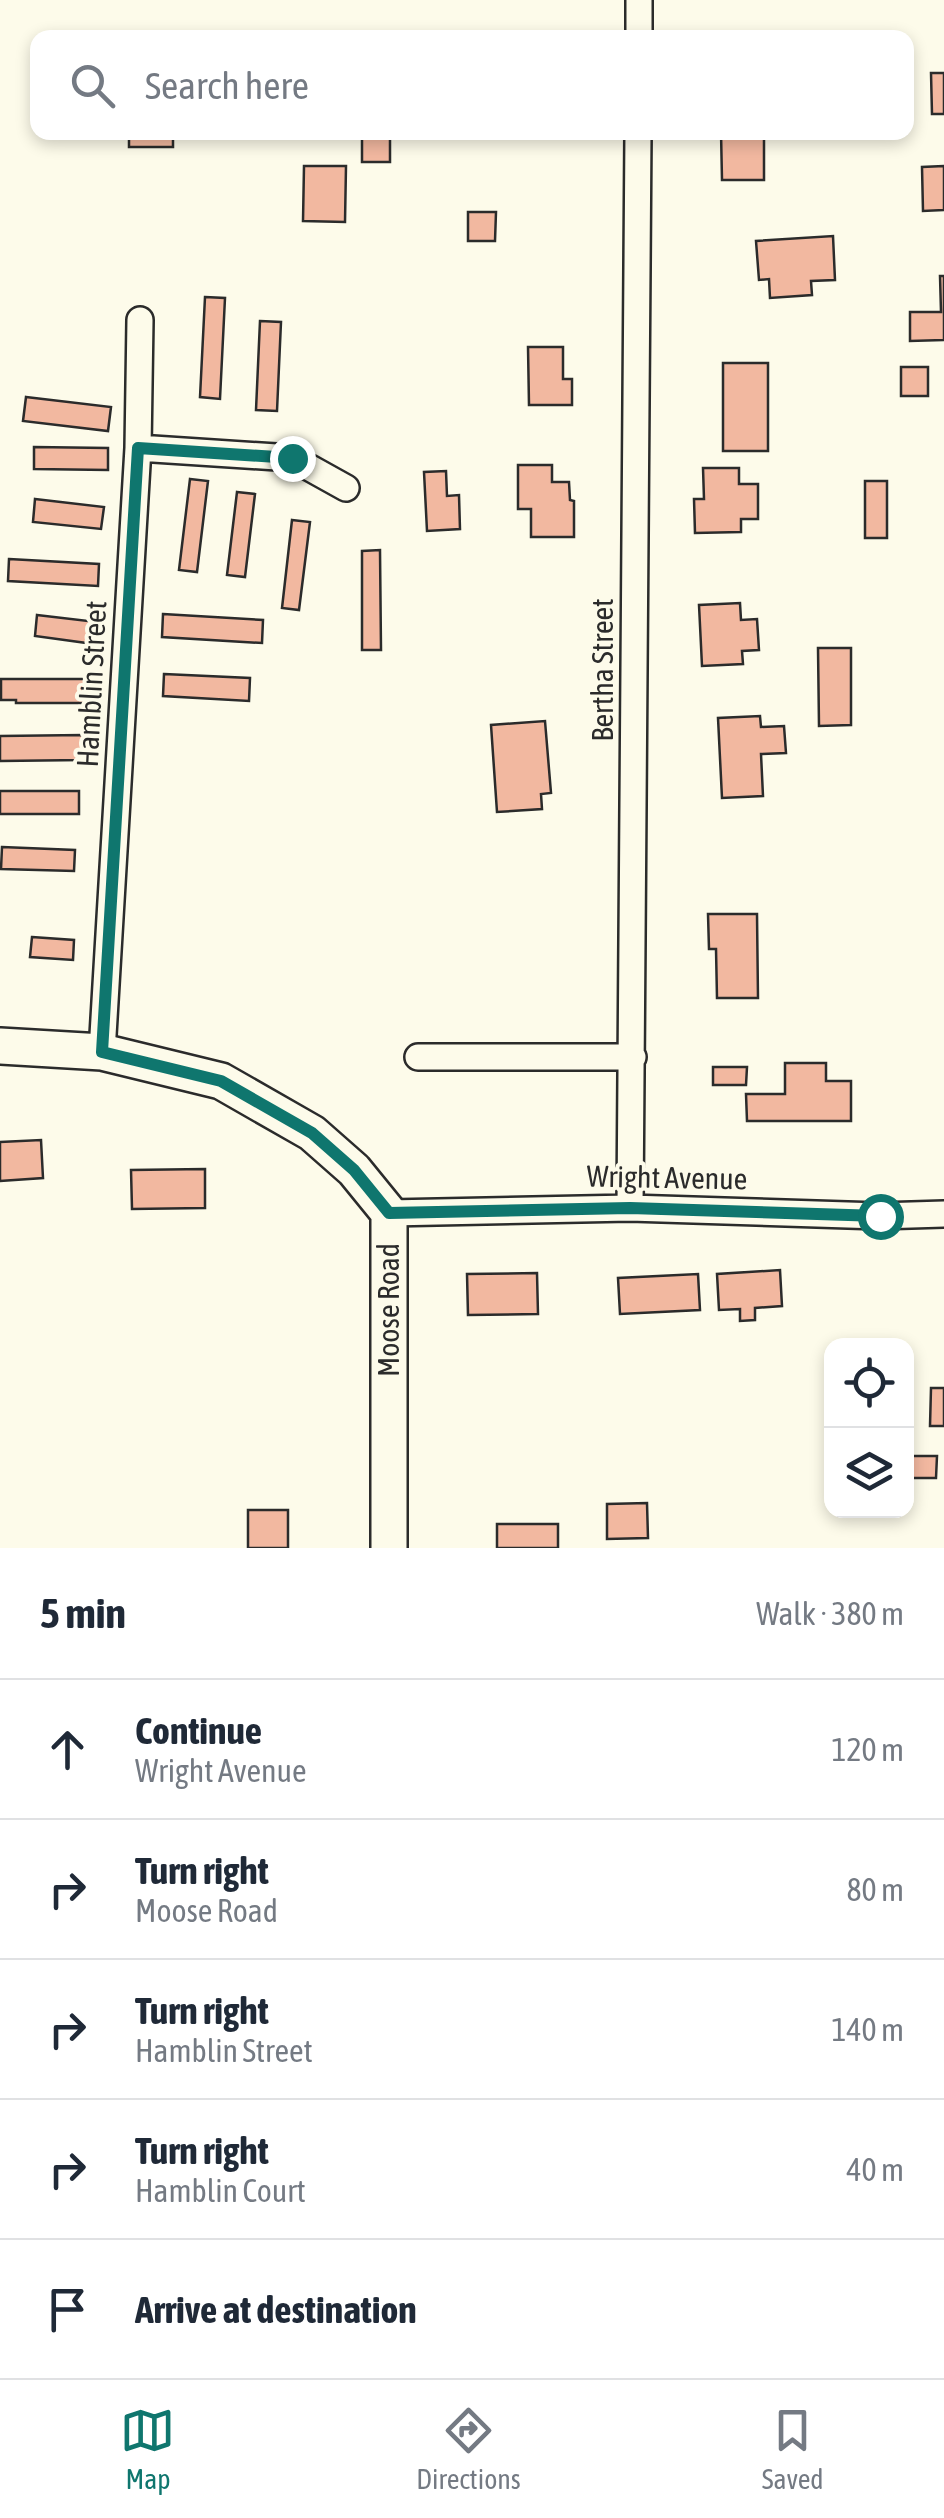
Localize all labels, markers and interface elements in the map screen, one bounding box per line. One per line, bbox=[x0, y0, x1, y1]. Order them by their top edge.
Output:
search box bbox=[30, 30, 914, 140]
icon: search bbox=[65, 58, 120, 113]
text: Search here bbox=[145, 64, 309, 107]
route end bbox=[270, 436, 316, 482]
street label: Bertha Street bbox=[585, 598, 619, 742]
street label: Hamblin Street bbox=[70, 600, 112, 768]
street label: Wright Avenue bbox=[586, 1159, 748, 1195]
route start bbox=[858, 1194, 904, 1240]
street label: Moose Road bbox=[371, 1243, 405, 1377]
map controls bbox=[824, 1338, 914, 1518]
button: locate bbox=[824, 1338, 914, 1428]
button: layers bbox=[824, 1428, 914, 1518]
text: 5 min bbox=[40, 1589, 126, 1637]
text: Walk · 380 m bbox=[756, 1595, 904, 1632]
text: Continue bbox=[135, 1709, 262, 1752]
icon: ahead bbox=[40, 1722, 95, 1777]
text: 120 m bbox=[831, 1731, 904, 1768]
text: Wright Avenue bbox=[135, 1752, 306, 1789]
text: Turn right bbox=[135, 1849, 269, 1892]
icon: right bbox=[40, 1862, 95, 1917]
text: 80 m bbox=[846, 1871, 904, 1908]
text: Moose Road bbox=[135, 1892, 278, 1929]
text: Turn right bbox=[135, 1989, 269, 2032]
icon: right bbox=[40, 2002, 95, 2057]
text: 140 m bbox=[831, 2011, 904, 2048]
text: Hamblin Street bbox=[135, 2032, 313, 2069]
text: Turn right bbox=[135, 2129, 269, 2172]
icon: right bbox=[40, 2142, 95, 2197]
text: 40 m bbox=[846, 2151, 904, 2188]
text: Hamblin Court bbox=[135, 2172, 306, 2209]
icon: arrive bbox=[40, 2282, 95, 2337]
text: Arrive at destination bbox=[135, 2288, 417, 2331]
tab: Map bbox=[120, 2403, 175, 2495]
tab: Directions bbox=[416, 2403, 521, 2495]
tab: Saved bbox=[762, 2403, 824, 2495]

